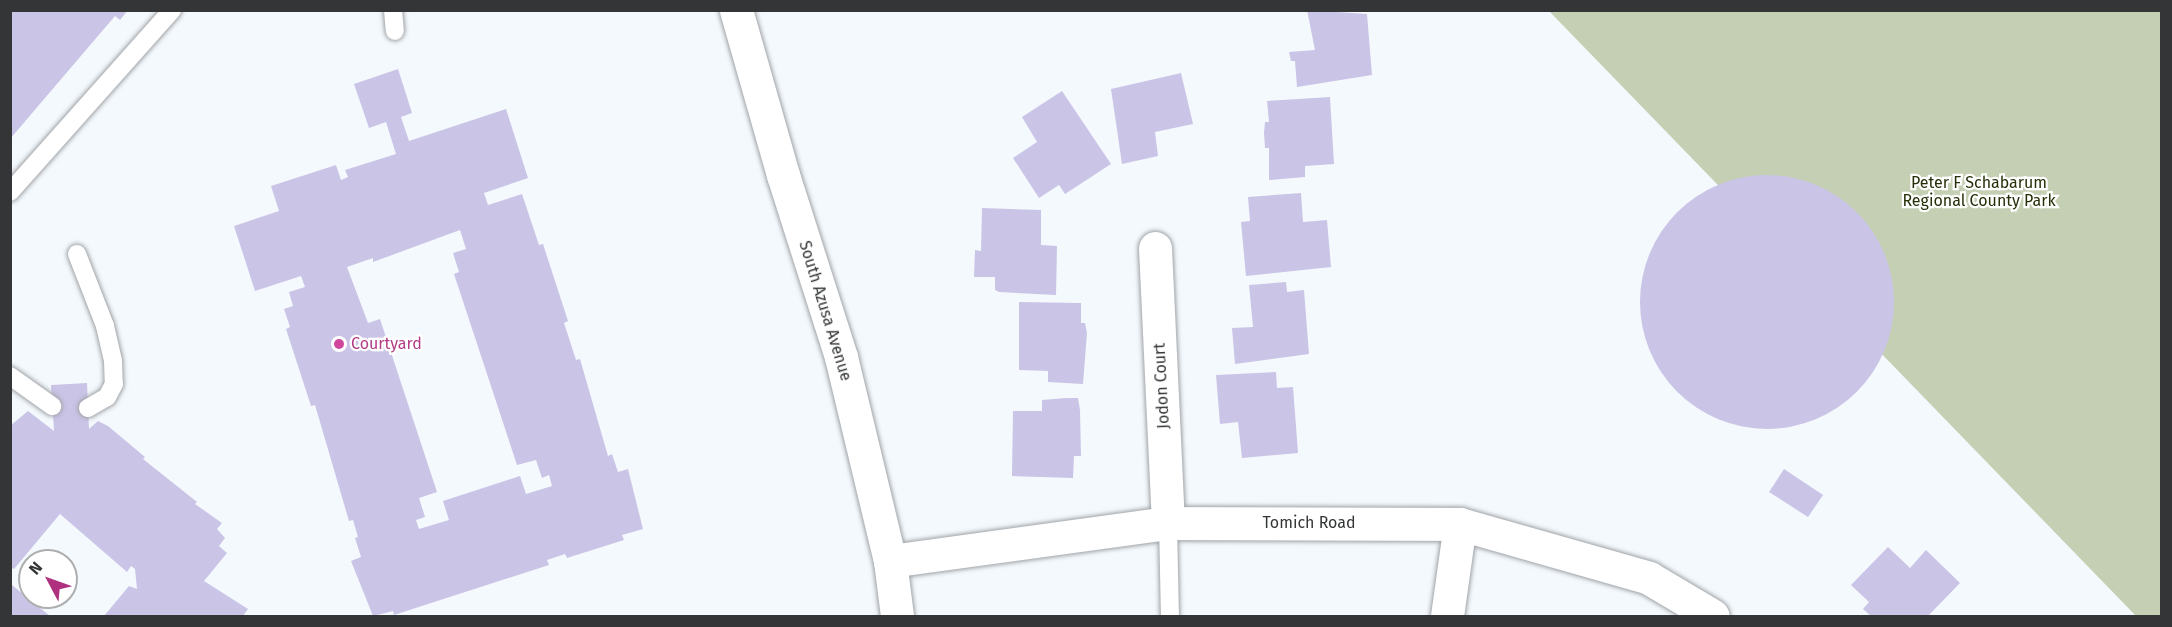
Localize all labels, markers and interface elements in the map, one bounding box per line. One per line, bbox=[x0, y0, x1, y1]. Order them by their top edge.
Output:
park label: Peter F Schabarum Regional County Park bbox=[1902, 173, 2056, 211]
street label: South Azusa Avenue bbox=[795, 239, 855, 383]
place label: Courtyard bbox=[351, 334, 422, 354]
marker: Courtyard bbox=[332, 337, 346, 351]
street label: Jodon Court bbox=[1150, 343, 1174, 429]
street label: Tomich Road bbox=[1262, 513, 1356, 533]
north arrow bbox=[18, 549, 78, 609]
text: N bbox=[25, 558, 46, 578]

